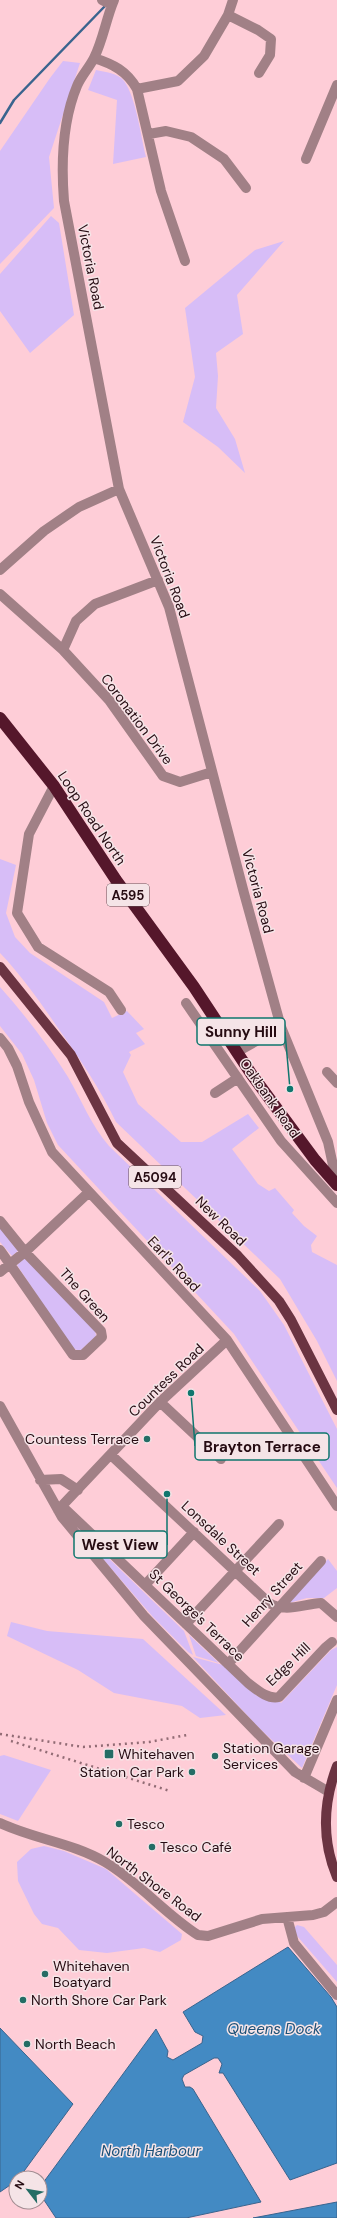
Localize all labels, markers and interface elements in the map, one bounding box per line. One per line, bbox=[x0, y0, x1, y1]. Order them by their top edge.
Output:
street label: Victoria Road bbox=[74, 223, 108, 311]
street label: Victoria Road bbox=[146, 533, 194, 621]
street label: Coronation Drive bbox=[97, 670, 177, 768]
street label: Loop Road North bbox=[54, 768, 130, 868]
street label: Victoria Road bbox=[238, 847, 278, 935]
road number: A595 bbox=[107, 884, 149, 906]
callout: Sunny Hill bbox=[197, 1018, 285, 1045]
text: Sunny Hill bbox=[205, 1022, 277, 1042]
street label: Oakbank Road bbox=[236, 1055, 304, 1141]
road number: A5094 bbox=[129, 1166, 181, 1188]
street label: New Road bbox=[192, 1192, 250, 1250]
street label: Earl's Road bbox=[144, 1232, 204, 1296]
street label: The Green bbox=[56, 1264, 114, 1326]
street label: Countess Road bbox=[124, 1339, 208, 1421]
place label: Countess Terrace bbox=[25, 1430, 139, 1448]
callout: Brayton Terrace bbox=[195, 1433, 329, 1460]
marker: Countess Terrace bbox=[142, 1434, 152, 1444]
text: Brayton Terrace bbox=[203, 1437, 321, 1457]
street label: Lonsdale Street bbox=[178, 1497, 264, 1579]
callout: West View bbox=[74, 1531, 167, 1558]
text: West View bbox=[82, 1535, 159, 1555]
street label: Henry Street bbox=[238, 1558, 306, 1630]
street label: St George's Terrace bbox=[146, 1565, 248, 1665]
street label: Edge Hill bbox=[262, 1638, 314, 1690]
place label: Station Garage Services bbox=[223, 1739, 319, 1773]
place label: Whitehaven bbox=[118, 1745, 195, 1763]
marker: Whitehaven bbox=[103, 1748, 115, 1760]
marker: Station Garage Services bbox=[210, 1751, 220, 1761]
place label: Station Car Park bbox=[80, 1763, 184, 1781]
marker: Station Car Park bbox=[187, 1767, 197, 1777]
place label: Tesco bbox=[127, 1815, 165, 1833]
marker: Tesco bbox=[114, 1819, 124, 1829]
place label: Tesco Café bbox=[160, 1838, 232, 1856]
street label: North Shore Road bbox=[103, 1842, 205, 1926]
marker: Tesco Café bbox=[147, 1842, 157, 1852]
place label: Whitehaven Boatyard bbox=[53, 1957, 130, 1991]
marker: Whitehaven Boatyard bbox=[40, 1969, 50, 1979]
place label: North Shore Car Park bbox=[31, 1991, 167, 2009]
marker: North Shore Car Park bbox=[18, 1995, 28, 2005]
water label: Queens Dock bbox=[227, 2019, 321, 2039]
place label: North Beach bbox=[35, 2035, 116, 2053]
marker: North Beach bbox=[22, 2039, 32, 2049]
water label: North Harbour bbox=[101, 2141, 201, 2161]
north arrow bbox=[8, 2170, 48, 2210]
text: N bbox=[11, 2178, 27, 2192]

